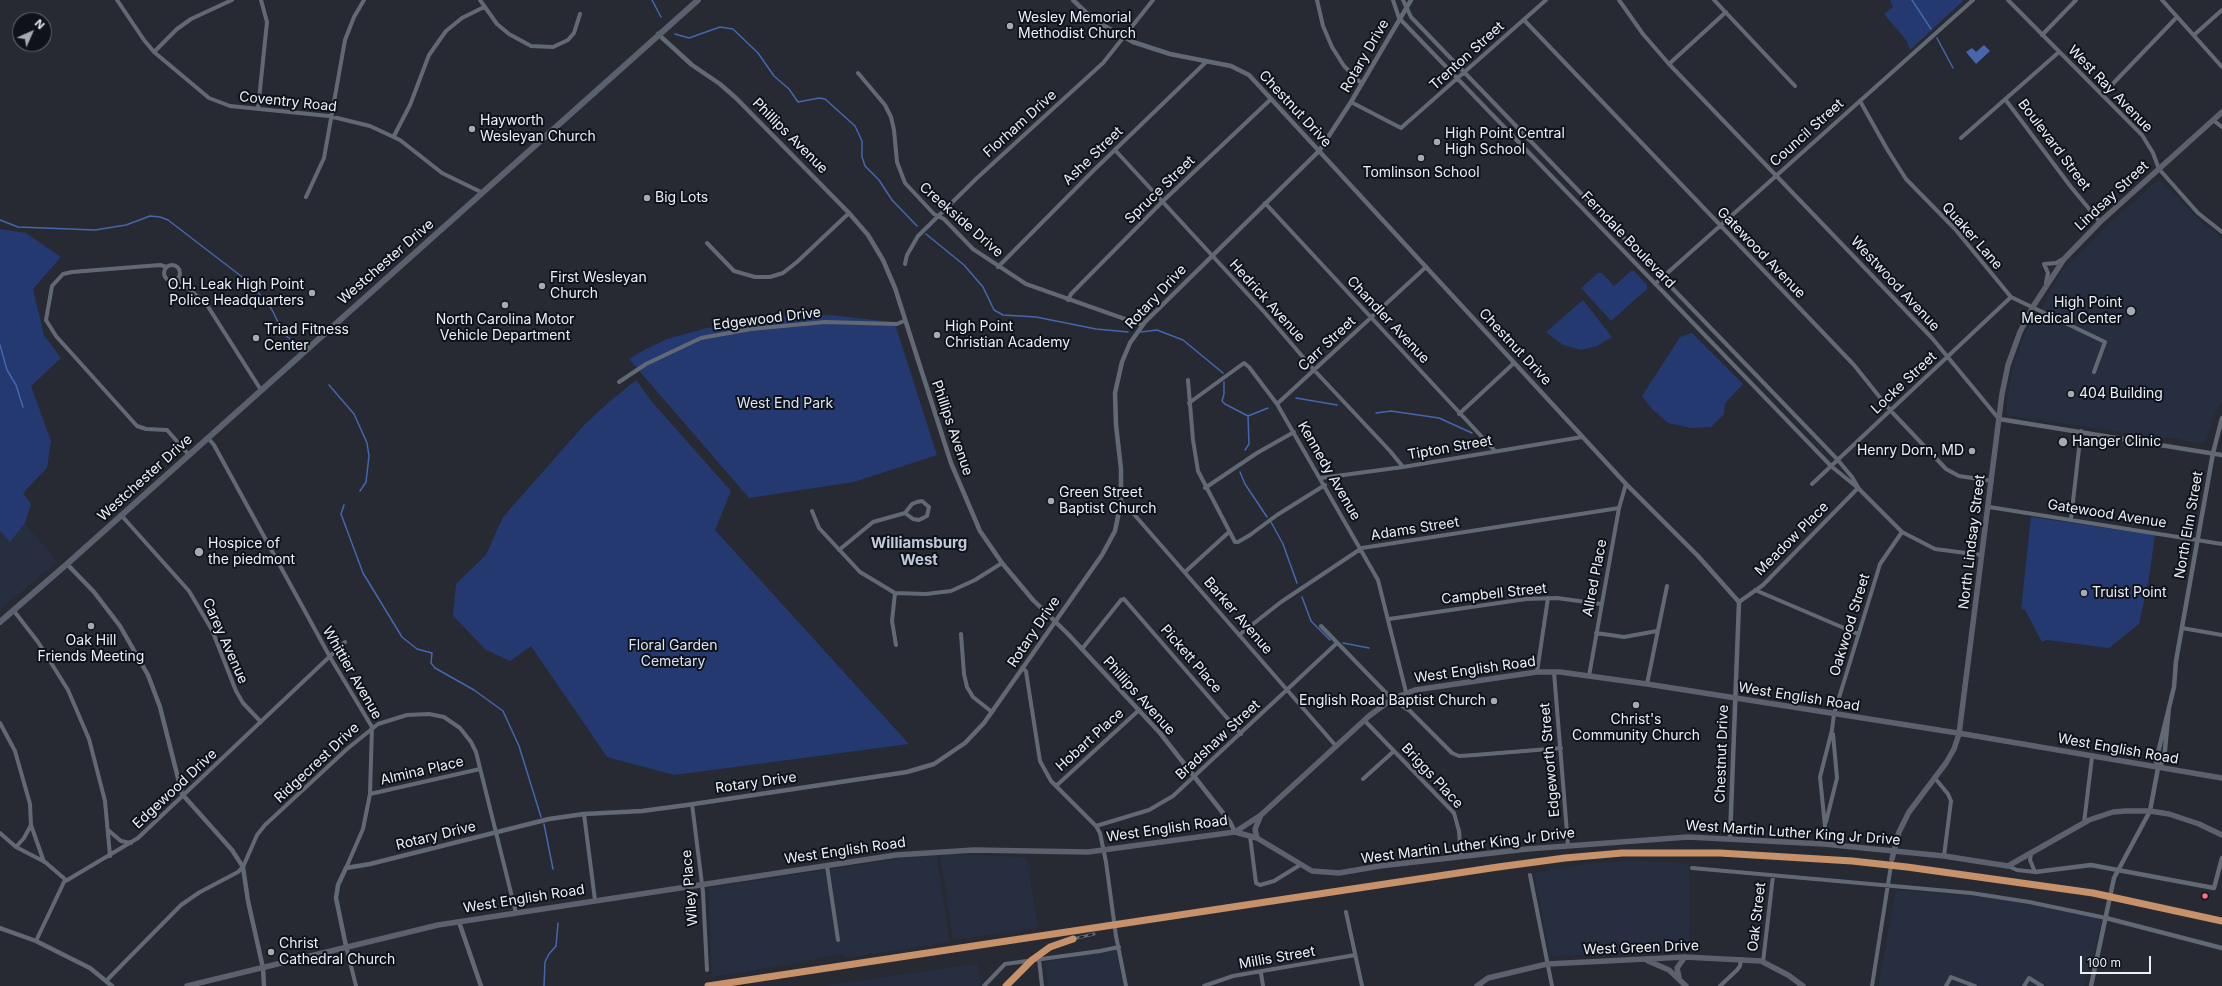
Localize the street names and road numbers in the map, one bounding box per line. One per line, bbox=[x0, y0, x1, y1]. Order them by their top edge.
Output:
street label: Rotary Drive bbox=[1337, 16, 1393, 96]
street label: Trenton Street bbox=[1426, 18, 1508, 94]
street label: West Ray Avenue bbox=[2064, 42, 2156, 136]
street label: Chestnut Drive bbox=[1255, 67, 1335, 151]
street label: Florham Drive bbox=[980, 87, 1060, 161]
street label: Coventry Road bbox=[238, 89, 338, 115]
street label: Phillips Avenue bbox=[749, 95, 831, 177]
street label: Council Street bbox=[1767, 96, 1847, 170]
street label: Boulevard Street bbox=[2014, 96, 2094, 194]
street label: Ashe Street bbox=[1059, 123, 1127, 189]
street label: Spruce Street bbox=[1122, 152, 1198, 228]
street label: Lindsay Street bbox=[2072, 158, 2152, 234]
street label: Creekside Drive bbox=[916, 179, 1006, 261]
street label: Ferndale Boulevard bbox=[1578, 188, 1678, 292]
street label: Quaker Lane bbox=[1938, 199, 2006, 273]
street label: Gatewood Avenue bbox=[1713, 204, 1809, 302]
street label: Westchester Drive bbox=[335, 216, 437, 308]
street label: Westwood Avenue bbox=[1847, 233, 1943, 335]
street label: Hedrick Avenue bbox=[1226, 256, 1308, 346]
street label: Rotary Drive bbox=[1122, 261, 1190, 333]
street label: Chandler Avenue bbox=[1343, 273, 1433, 367]
street label: Edgewood Drive bbox=[712, 304, 822, 334]
street label: Chestnut Drive bbox=[1475, 305, 1555, 389]
street label: Carr Street bbox=[1295, 313, 1359, 375]
street label: Locke Street bbox=[1868, 348, 1940, 418]
street label: Phillips Avenue bbox=[928, 378, 976, 478]
street label: Kennedy Avenue bbox=[1294, 419, 1364, 523]
street label: Westchester Drive bbox=[94, 431, 196, 525]
street label: Tipton Street bbox=[1406, 432, 1494, 464]
street label: North Elm Street bbox=[2171, 470, 2207, 580]
street label: North Lindsay Street bbox=[1955, 474, 1989, 610]
street label: Gatewood Avenue bbox=[2046, 496, 2168, 532]
street label: Meadow Place bbox=[1752, 499, 1832, 579]
street label: Adams Street bbox=[1370, 514, 1460, 544]
street label: Allred Place bbox=[1579, 538, 1611, 618]
street label: Oakwood Street bbox=[1826, 572, 1874, 678]
street label: Barker Avenue bbox=[1200, 574, 1276, 658]
street label: Campbell Street bbox=[1440, 580, 1548, 608]
street label: Rotary Drive bbox=[1004, 593, 1064, 671]
street label: Carey Avenue bbox=[199, 596, 251, 686]
street label: Pickett Place bbox=[1157, 621, 1225, 697]
street label: Whittier Avenue bbox=[319, 624, 385, 722]
street label: Phillips Avenue bbox=[1099, 653, 1179, 739]
street label: West English Road bbox=[1413, 653, 1537, 687]
street label: West English Road bbox=[1737, 679, 1861, 715]
street label: Bradshaw Street bbox=[1172, 697, 1264, 783]
street label: Edgeworth Street bbox=[1537, 702, 1563, 818]
street label: Hobart Place bbox=[1053, 705, 1127, 775]
street label: Chestnut Drive bbox=[1712, 705, 1732, 803]
street label: Ridgecrest Drive bbox=[271, 719, 363, 807]
street label: West English Road bbox=[2056, 730, 2180, 768]
street label: Briggs Place bbox=[1398, 740, 1466, 812]
street label: Edgewood Drive bbox=[130, 746, 220, 832]
street label: Almina Place bbox=[379, 753, 465, 789]
street label: Rotary Drive bbox=[714, 769, 798, 797]
street label: West English Road bbox=[1105, 812, 1229, 846]
street label: West Martin Luther King Jr Drive bbox=[1685, 817, 1901, 849]
street label: Rotary Drive bbox=[394, 818, 478, 854]
street label: West Martin Luther King Jr Drive bbox=[1360, 825, 1576, 867]
street label: West English Road bbox=[783, 834, 907, 868]
street label: Wiley Place bbox=[678, 849, 702, 927]
street label: West English Road bbox=[462, 881, 586, 917]
street label: Oak Street bbox=[1744, 881, 1770, 953]
street label: West Green Drive bbox=[1583, 938, 1699, 958]
street label: Millis Street bbox=[1238, 943, 1316, 973]

